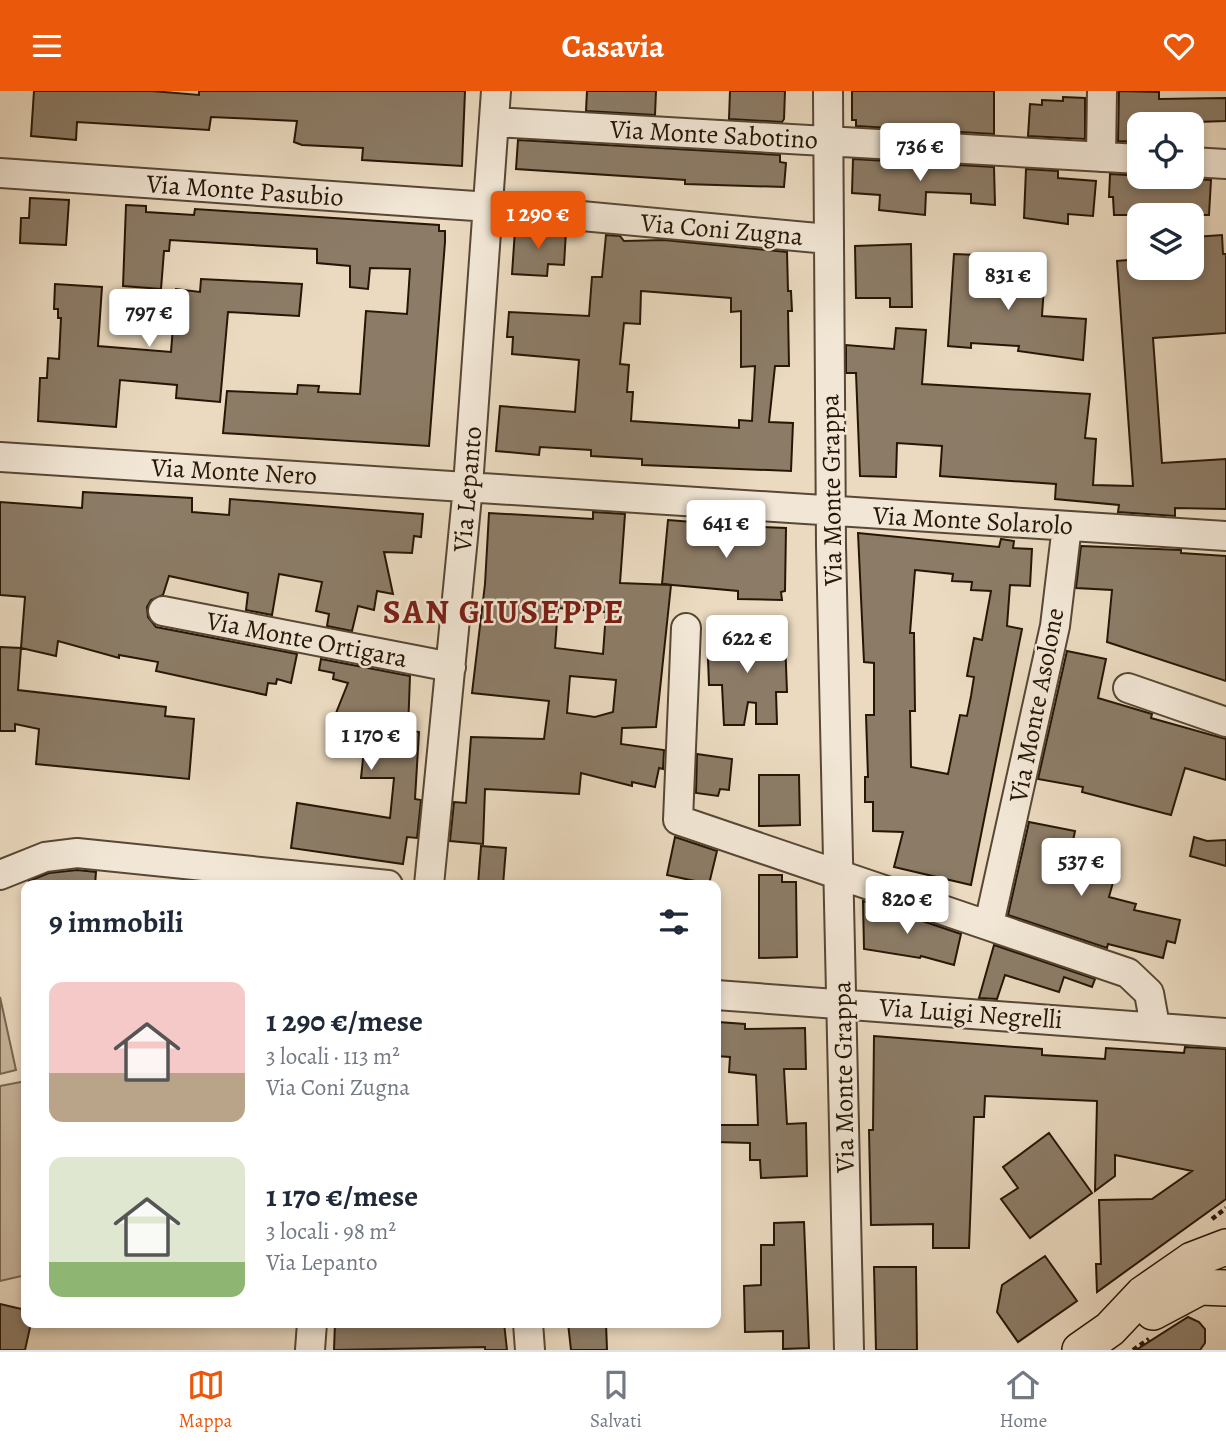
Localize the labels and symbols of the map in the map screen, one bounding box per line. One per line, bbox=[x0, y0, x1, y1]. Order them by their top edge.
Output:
street label: Via Monte Sabotino bbox=[608, 112, 819, 157]
pin: 736 € bbox=[871, 123, 969, 183]
street label: Via Monte Pasubio bbox=[144, 166, 345, 215]
pin: 1 290 € bbox=[473, 191, 603, 251]
street label: Via Coni Zugna bbox=[638, 205, 805, 254]
pin: 831 € bbox=[959, 253, 1057, 312]
pin: 797 € bbox=[100, 289, 198, 349]
street label: Via Monte Grappa bbox=[812, 394, 851, 587]
street label: Via Lepanto bbox=[444, 425, 490, 554]
street label: Via Monte Nero bbox=[149, 450, 318, 493]
street label: Via Monte Solarolo bbox=[871, 498, 1074, 543]
pin: 641 € bbox=[677, 501, 775, 560]
district label: SAN GIUSEPPE bbox=[383, 589, 625, 634]
street label: Via Monte Ortigara bbox=[202, 603, 410, 676]
street label: Via Monte Asolone bbox=[1000, 605, 1072, 806]
pin: 622 € bbox=[698, 615, 796, 675]
pin: 1 170 € bbox=[306, 713, 436, 772]
pin: 537 € bbox=[1032, 839, 1130, 898]
pin: 820 € bbox=[858, 877, 956, 936]
street label: Via Monte Grappa bbox=[824, 981, 863, 1174]
street label: Via Luigi Negrelli bbox=[877, 990, 1064, 1037]

